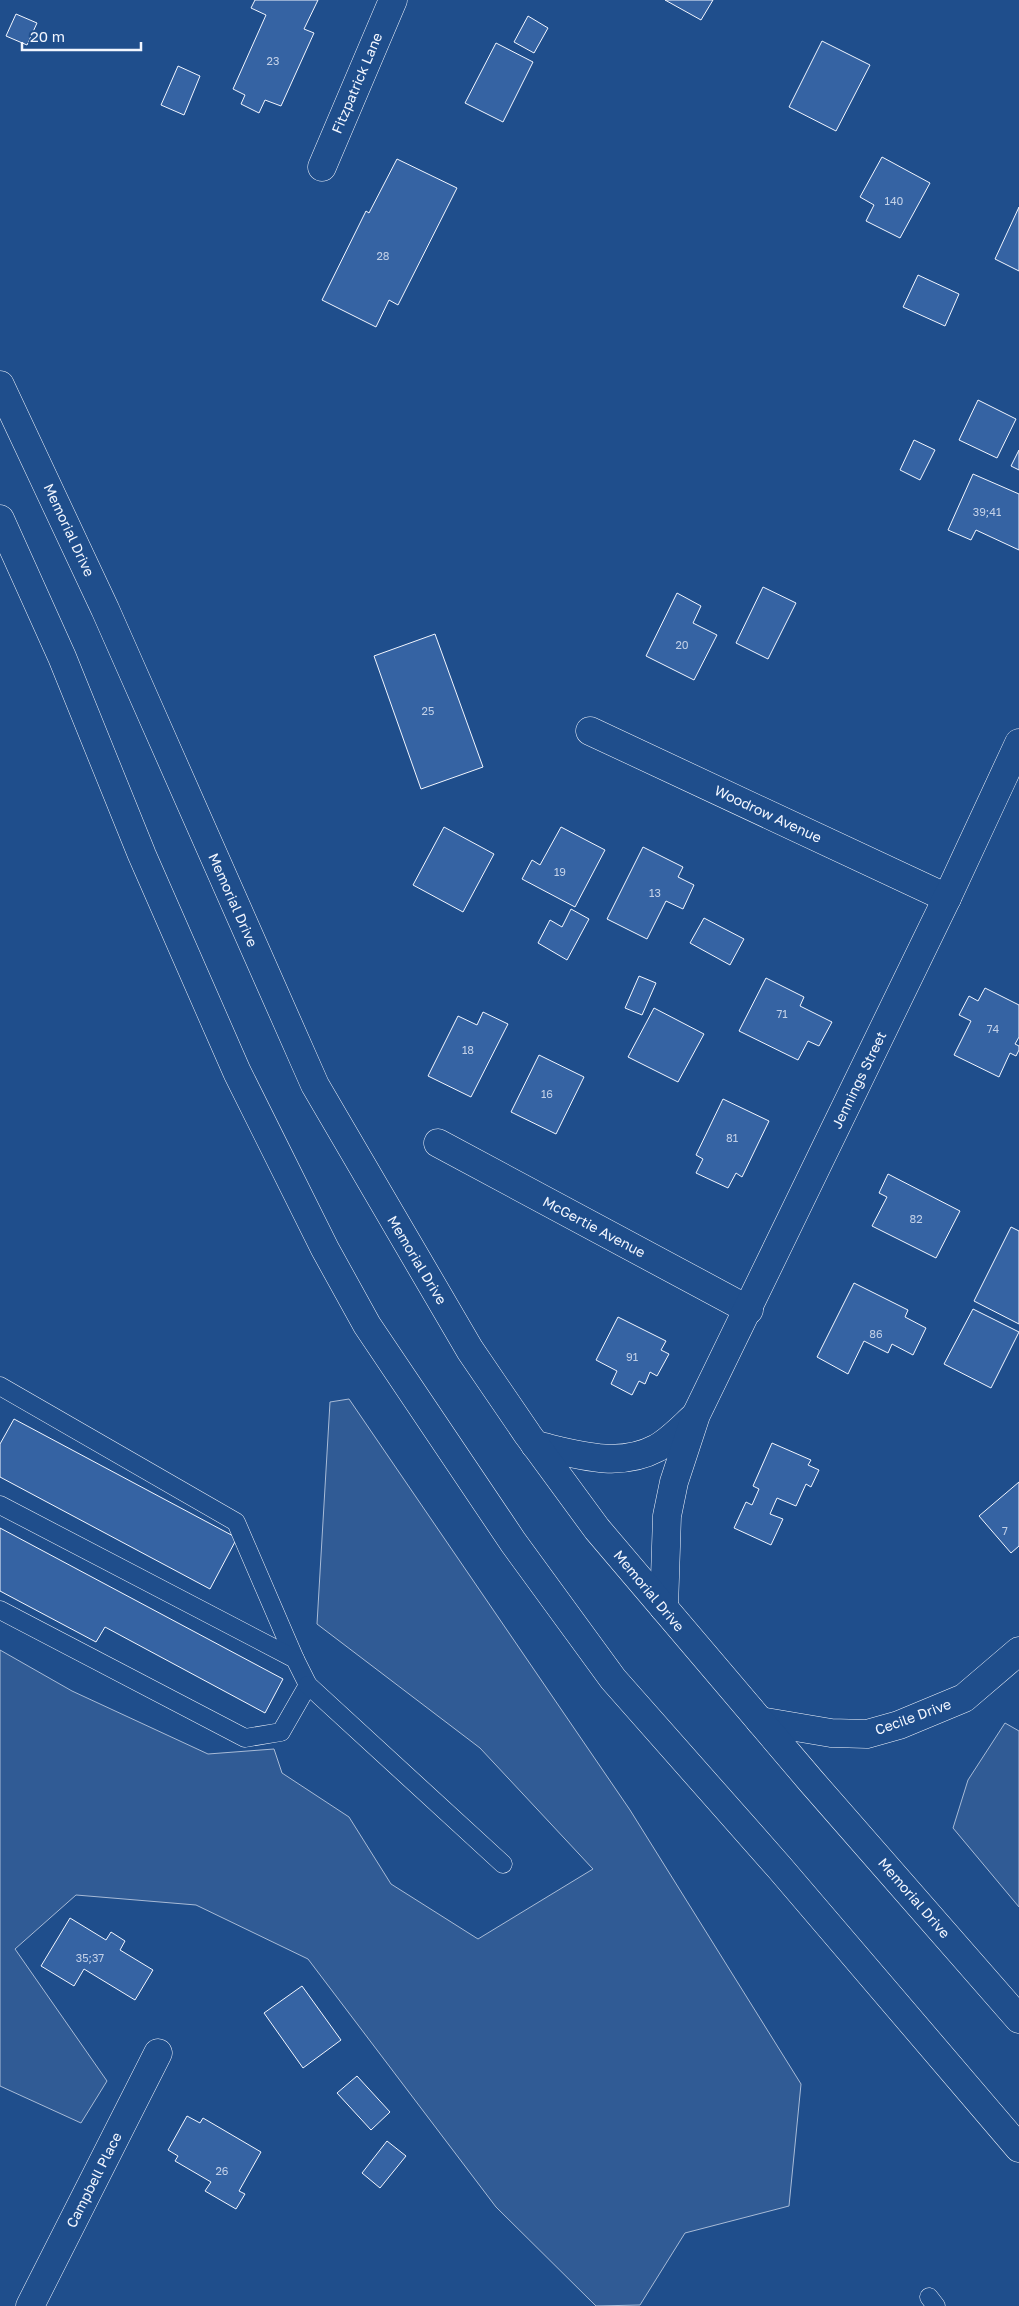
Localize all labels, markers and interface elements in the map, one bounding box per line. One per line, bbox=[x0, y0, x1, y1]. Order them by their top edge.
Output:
scale bar bbox=[22, 20, 141, 52]
text: 20 m bbox=[30, 27, 65, 45]
street label: Fitzpatrick Lane bbox=[328, 30, 385, 136]
house number: 23 bbox=[267, 54, 279, 67]
house number: 140 bbox=[885, 194, 904, 207]
house number: 28 bbox=[376, 249, 390, 262]
street label: Memorial Drive bbox=[40, 481, 98, 579]
house number: 39;41 bbox=[973, 505, 1001, 518]
house number: 20 bbox=[675, 638, 689, 651]
house number: 25 bbox=[422, 704, 434, 717]
street label: Woodrow Avenue bbox=[712, 781, 824, 846]
street label: Memorial Drive bbox=[205, 850, 262, 949]
house number: 19 bbox=[554, 865, 566, 878]
house number: 13 bbox=[649, 886, 661, 899]
house number: 71 bbox=[776, 1007, 788, 1020]
house number: 74 bbox=[987, 1022, 1000, 1035]
street label: Jennings Street bbox=[828, 1028, 890, 1131]
house number: 18 bbox=[462, 1043, 474, 1056]
house number: 16 bbox=[541, 1087, 553, 1100]
house number: 81 bbox=[726, 1131, 738, 1144]
street label: McGertie Avenue bbox=[540, 1192, 648, 1261]
street label: Memorial Drive bbox=[384, 1212, 451, 1307]
house number: 82 bbox=[909, 1212, 923, 1225]
house number: 86 bbox=[869, 1327, 883, 1340]
house number: 91 bbox=[626, 1350, 638, 1363]
house number: 7 bbox=[1002, 1524, 1008, 1537]
street label: Memorial Drive bbox=[610, 1547, 688, 1635]
street label: Cecile Drive bbox=[872, 1695, 953, 1738]
street label: Memorial Drive bbox=[875, 1854, 954, 1941]
house number: 35;37 bbox=[76, 1951, 104, 1964]
street label: Campbell Place bbox=[62, 2129, 125, 2230]
house number: 26 bbox=[215, 2164, 229, 2177]

